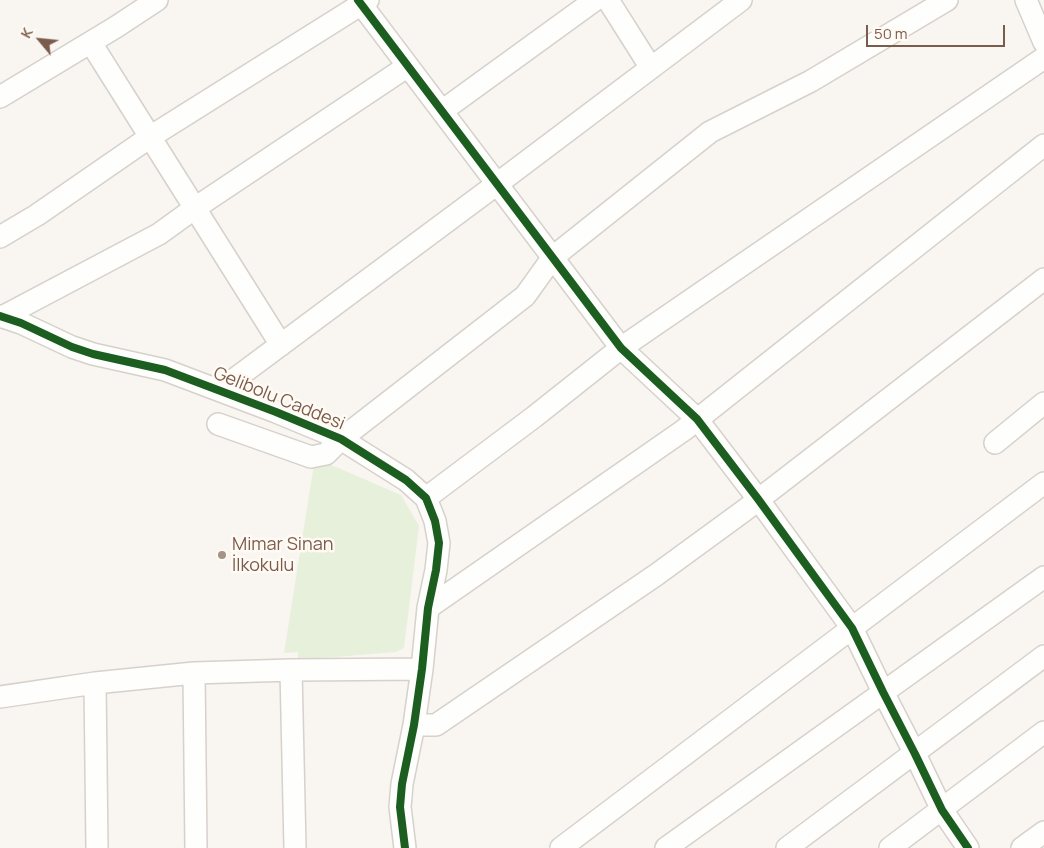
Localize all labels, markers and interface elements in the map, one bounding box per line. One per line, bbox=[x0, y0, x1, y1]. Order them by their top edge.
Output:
north arrow bbox=[15, 15, 65, 65]
scale bar bbox=[869, 15, 1008, 47]
text: 50 m bbox=[874, 23, 908, 44]
text: K bbox=[16, 24, 37, 41]
street label: Gelibolu Caddesi bbox=[210, 363, 348, 435]
place label: Mimar Sinan İlkokulu bbox=[232, 534, 333, 576]
marker: Mimar Sinan İlkokulu bbox=[216, 549, 228, 561]

